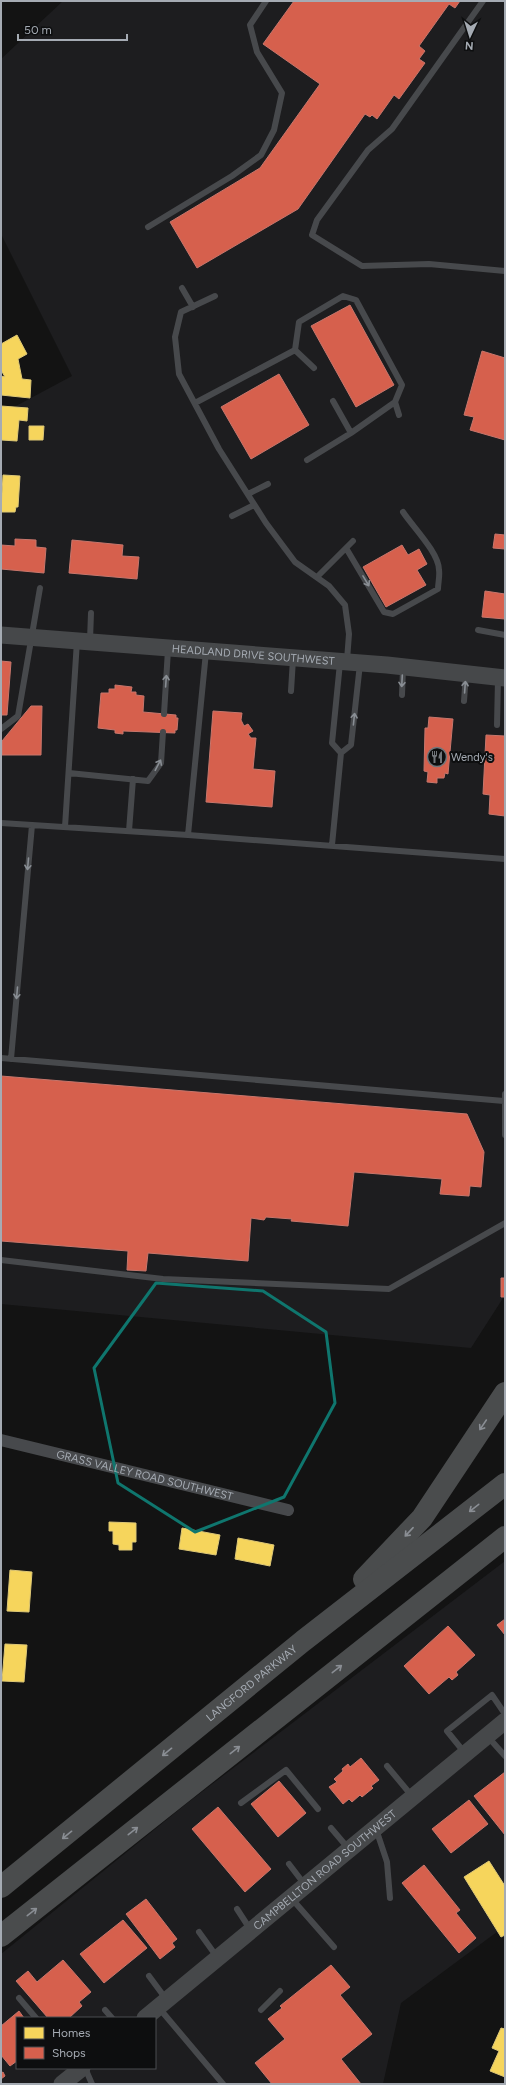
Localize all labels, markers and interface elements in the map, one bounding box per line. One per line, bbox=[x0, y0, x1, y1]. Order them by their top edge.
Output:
scale bar bbox=[18, 16, 127, 42]
north arrow bbox=[450, 16, 490, 56]
text: 50 m bbox=[24, 23, 52, 37]
text: N bbox=[465, 39, 474, 52]
one-way arrow bbox=[363, 575, 371, 587]
street label: HEADLAND DRIVE SOUTHWEST bbox=[171, 642, 335, 668]
one-way arrow bbox=[399, 674, 406, 687]
one-way arrow bbox=[163, 675, 170, 688]
one-way arrow bbox=[462, 681, 469, 694]
one-way arrow bbox=[350, 713, 358, 726]
restaurant icon: Wendy's bbox=[426, 746, 448, 768]
place label: Wendy's bbox=[451, 751, 493, 764]
one-way arrow bbox=[155, 759, 163, 771]
one-way arrow bbox=[25, 857, 32, 870]
one-way arrow bbox=[13, 986, 20, 999]
one-way arrow bbox=[479, 1419, 487, 1431]
street label: GRASS VALLEY ROAD SOUTHWEST bbox=[55, 1448, 234, 1503]
one-way arrow bbox=[469, 1504, 480, 1512]
one-way arrow bbox=[405, 1527, 414, 1537]
street label: LANGFORD PARKWAY bbox=[204, 1642, 300, 1724]
one-way arrow bbox=[331, 1665, 342, 1674]
one-way arrow bbox=[230, 1746, 241, 1755]
one-way arrow bbox=[162, 1748, 173, 1757]
street label: CAMPBELLTON ROAD SOUTHWEST bbox=[251, 1807, 399, 1933]
one-way arrow bbox=[128, 1827, 139, 1836]
one-way arrow bbox=[62, 1830, 72, 1839]
one-way arrow bbox=[26, 1908, 37, 1916]
legend bbox=[16, 2017, 156, 2069]
text: Homes bbox=[52, 2026, 91, 2040]
text: Shops bbox=[52, 2046, 86, 2060]

